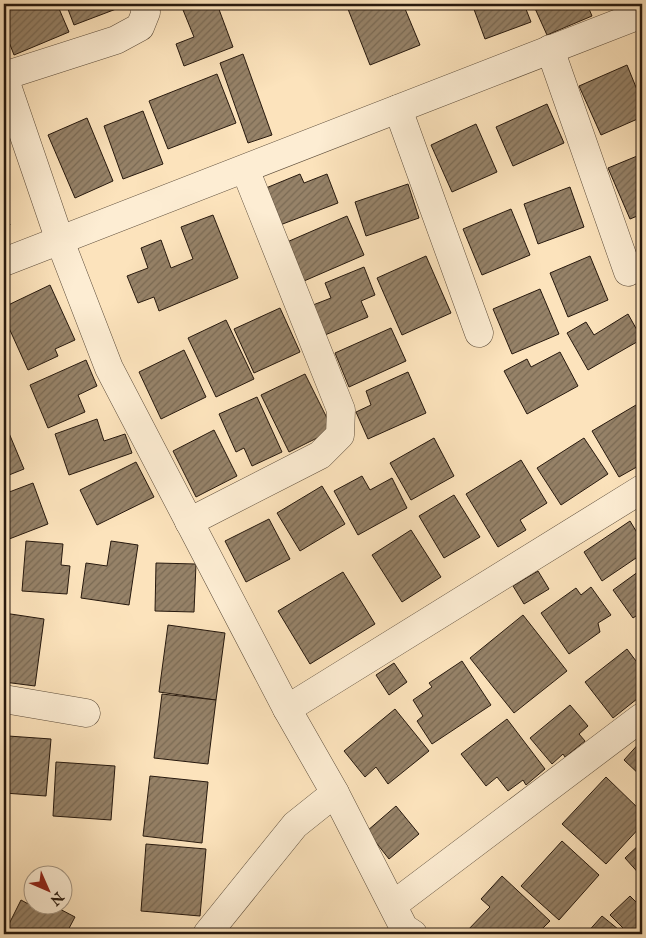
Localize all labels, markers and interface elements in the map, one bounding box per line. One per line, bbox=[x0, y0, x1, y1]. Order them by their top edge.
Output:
north arrow bbox=[22, 866, 72, 916]
text: N bbox=[46, 887, 68, 909]

